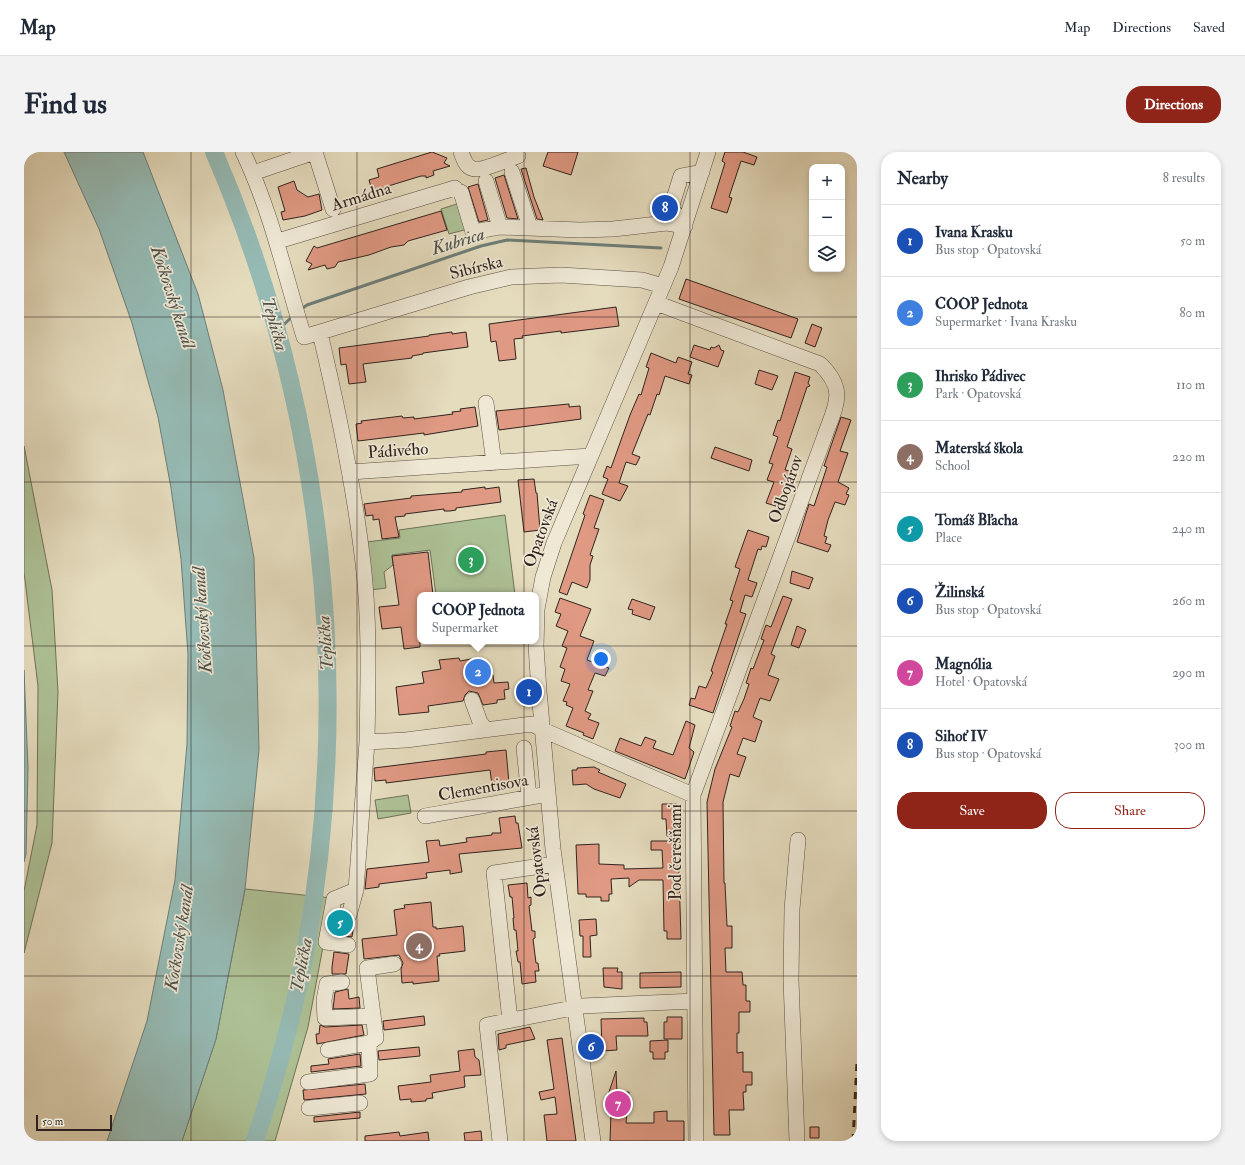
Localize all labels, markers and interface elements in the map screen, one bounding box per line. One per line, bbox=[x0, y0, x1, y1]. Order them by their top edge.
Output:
text: Map bbox=[20, 16, 56, 40]
text: Map bbox=[1064, 19, 1090, 36]
text: Directions bbox=[1112, 19, 1171, 36]
text: Saved bbox=[1193, 19, 1225, 36]
button: Directions bbox=[1126, 86, 1221, 123]
text: Find us bbox=[24, 87, 107, 122]
map controls bbox=[809, 164, 845, 272]
button: + bbox=[809, 164, 845, 200]
text: Nearby bbox=[897, 168, 948, 189]
text: 8 results bbox=[1163, 170, 1205, 186]
street label: Armádna bbox=[328, 177, 395, 216]
pin: 8 bbox=[652, 193, 678, 223]
button: − bbox=[809, 200, 845, 236]
water label: Kubrica bbox=[428, 223, 488, 261]
text: Ivana Krasku bbox=[935, 223, 1013, 242]
text: 1 bbox=[908, 233, 912, 249]
text: 50 m bbox=[1180, 233, 1205, 249]
button: layers bbox=[809, 236, 845, 272]
water label: Kočkovský kanál bbox=[145, 242, 200, 353]
text: Bus stop · Opatovská bbox=[935, 242, 1041, 258]
street label: Sibírska bbox=[447, 251, 506, 284]
water label: Teplička bbox=[256, 295, 293, 354]
text: COOP Jednota bbox=[935, 295, 1028, 314]
text: 2 bbox=[907, 305, 913, 321]
text: 80 m bbox=[1179, 305, 1205, 321]
text: Supermarket · Ivana Krasku bbox=[935, 314, 1077, 330]
text: Ihrisko Pádivec bbox=[935, 367, 1025, 386]
text: 3 bbox=[908, 377, 913, 393]
text: 110 m bbox=[1176, 377, 1205, 393]
text: Park · Opatovská bbox=[935, 386, 1021, 402]
street label: Pádivého bbox=[367, 438, 429, 463]
text: Materská škola bbox=[935, 439, 1023, 458]
text: 4 bbox=[906, 449, 914, 465]
text: 220 m bbox=[1172, 449, 1205, 465]
street label: Odbojárov bbox=[763, 451, 808, 526]
text: School bbox=[935, 458, 970, 474]
street label: Opatovská bbox=[518, 495, 564, 570]
text: Tomáš Bľacha bbox=[935, 511, 1018, 530]
text: 5 bbox=[907, 521, 913, 537]
text: 240 m bbox=[1172, 521, 1205, 537]
text: Place bbox=[935, 530, 962, 546]
pin: 3 bbox=[458, 545, 484, 575]
water label: Kočkovský kanál bbox=[187, 564, 218, 675]
text: Žilinská bbox=[935, 583, 984, 602]
popup bbox=[417, 592, 539, 644]
text: 6 bbox=[907, 593, 913, 609]
text: 260 m bbox=[1172, 593, 1205, 609]
text: COOP Jednota bbox=[432, 601, 524, 620]
text: Bus stop · Opatovská bbox=[935, 602, 1041, 618]
water label: Teplička bbox=[312, 615, 339, 671]
text: Supermarket bbox=[432, 620, 498, 636]
your location bbox=[591, 649, 611, 669]
text: Magnólia bbox=[935, 655, 992, 674]
pin: 2 bbox=[465, 657, 491, 687]
text: 7 bbox=[907, 665, 913, 681]
text: 290 m bbox=[1172, 665, 1205, 681]
text: Hotel · Opatovská bbox=[935, 674, 1027, 690]
pin: 1 bbox=[516, 677, 542, 707]
text: Sihoť IV bbox=[935, 727, 987, 746]
text: 8 bbox=[907, 737, 913, 753]
text: 300 m bbox=[1174, 737, 1205, 753]
text: Bus stop · Opatovská bbox=[935, 746, 1041, 762]
street label: Clementisova bbox=[437, 769, 531, 806]
button: Save bbox=[897, 792, 1047, 829]
button: Share bbox=[1055, 792, 1205, 829]
street label: Pod čerešňami bbox=[665, 803, 686, 900]
street label: Opatovská bbox=[522, 824, 552, 898]
water label: Kočkovský kanál bbox=[160, 882, 199, 994]
pin: 5 bbox=[327, 908, 353, 938]
pin: 4 bbox=[406, 931, 432, 961]
water label: Teplička bbox=[285, 936, 318, 994]
pin: 6 bbox=[578, 1032, 604, 1062]
pin: 7 bbox=[605, 1089, 631, 1119]
scale bar bbox=[36, 1113, 112, 1132]
text: 50 m bbox=[42, 1115, 63, 1128]

